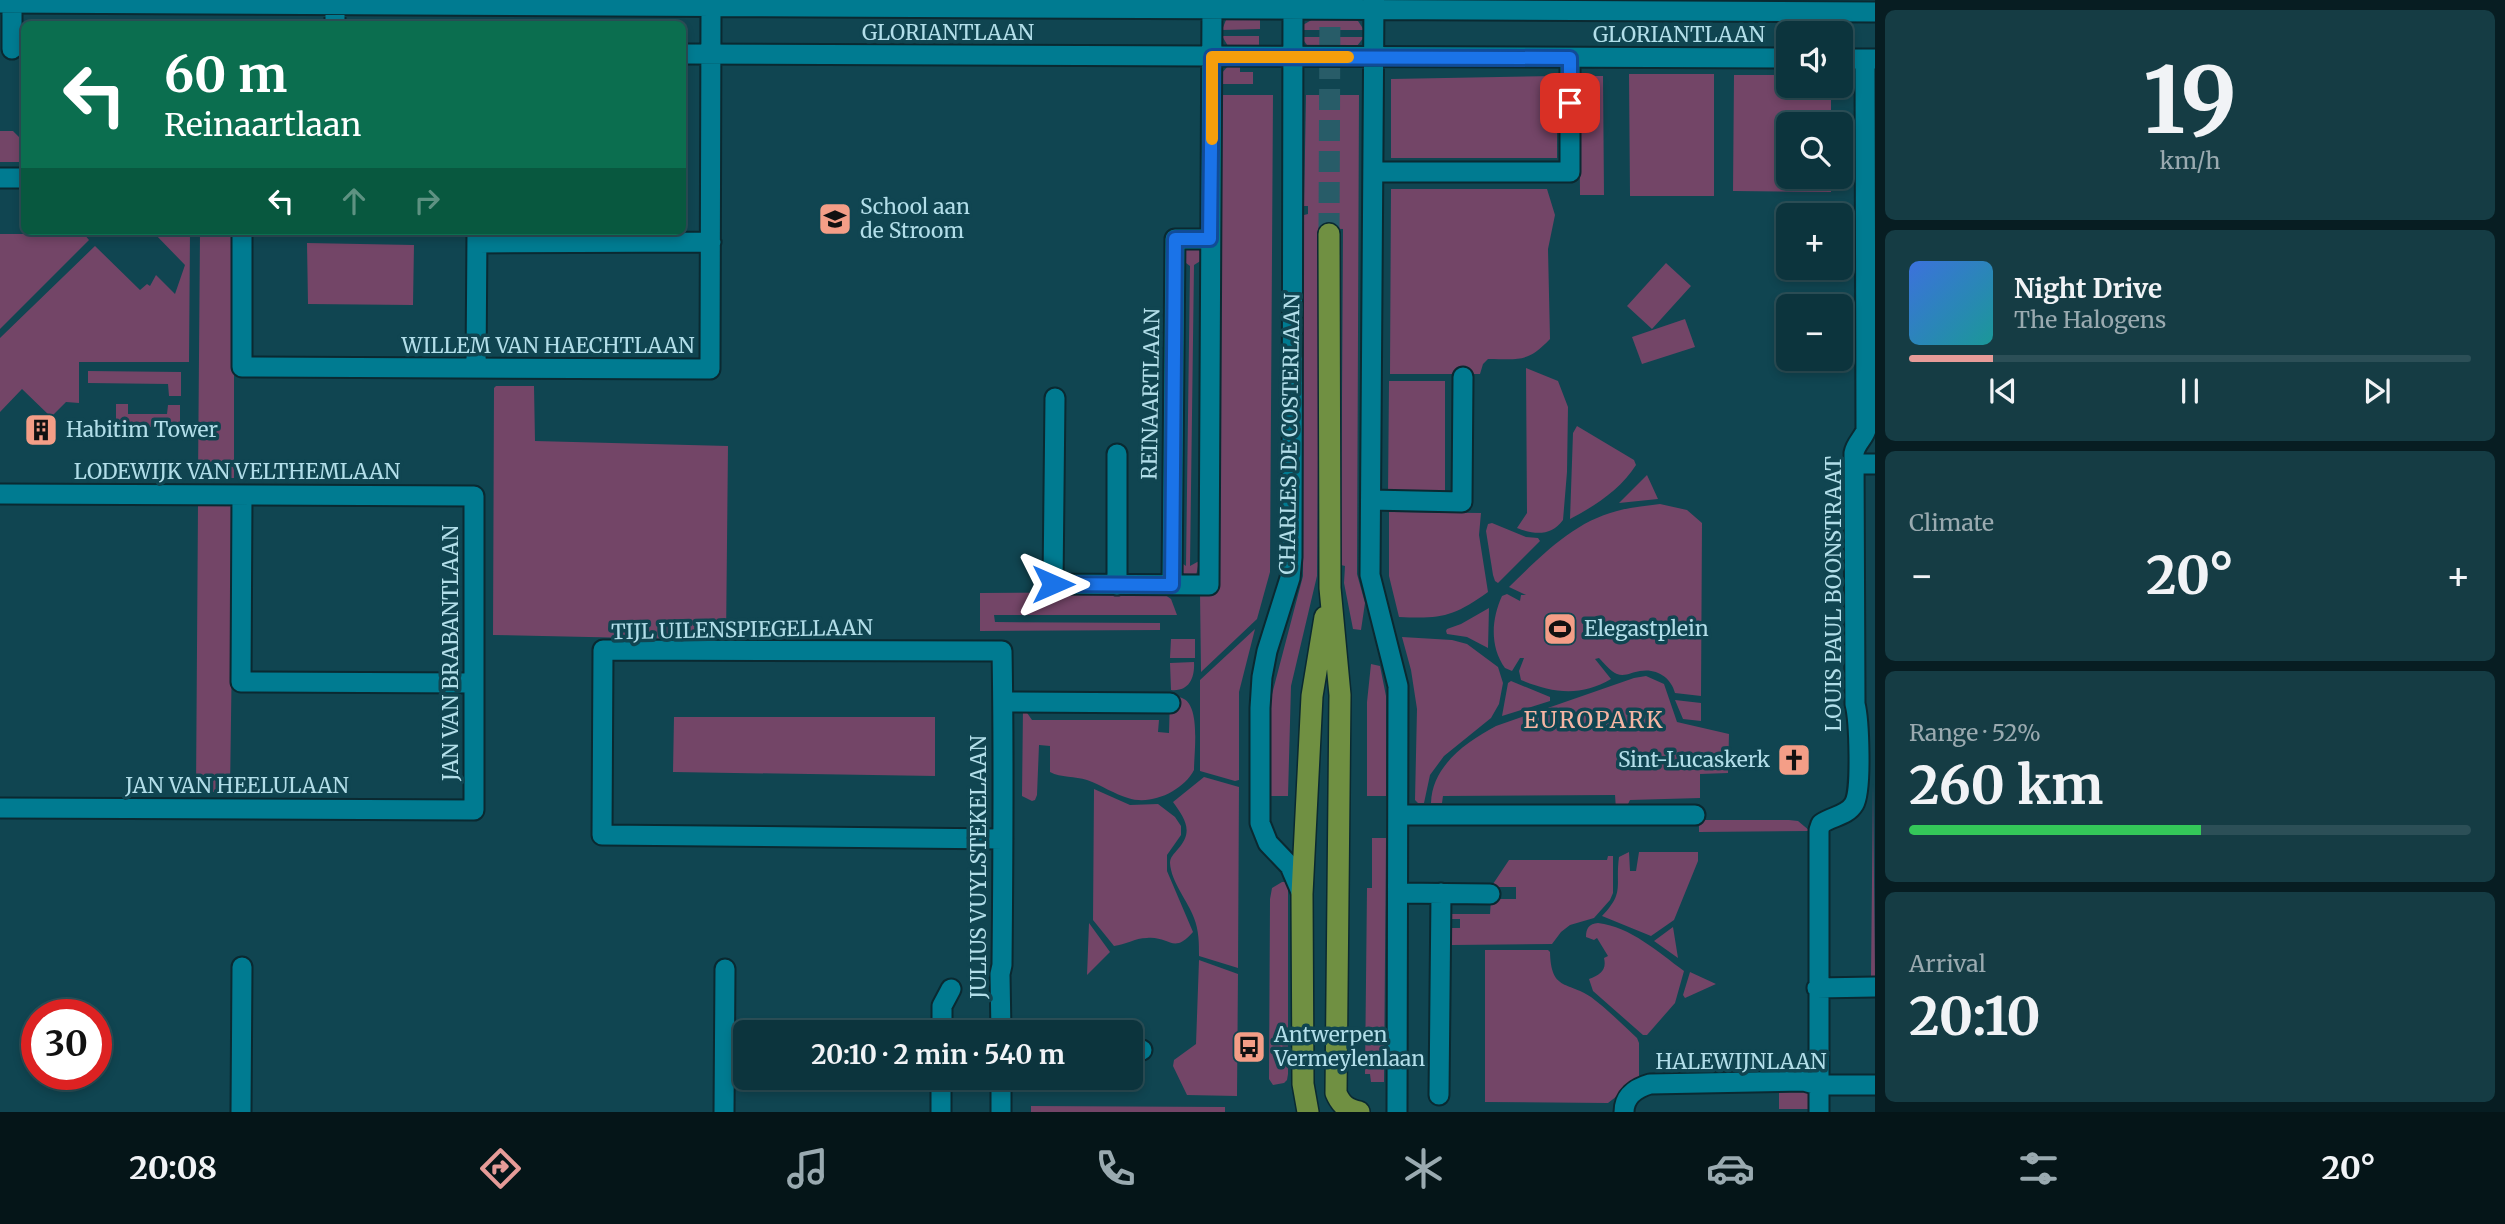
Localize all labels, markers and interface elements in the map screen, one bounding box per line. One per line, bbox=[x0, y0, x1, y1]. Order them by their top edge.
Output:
street label: GLORIANTLAAN bbox=[862, 19, 1034, 46]
street label: GLORIANTLAAN bbox=[1593, 21, 1765, 48]
map controls bbox=[1776, 21, 1853, 371]
button: sound bbox=[1776, 21, 1853, 98]
text: 19 bbox=[2143, 43, 2237, 158]
text: 60 m bbox=[164, 44, 287, 105]
icon: left bbox=[49, 49, 140, 140]
pin bbox=[1540, 73, 1600, 133]
icon: arrive bbox=[1551, 84, 1589, 122]
text: Reinaartlaan bbox=[164, 105, 362, 145]
button: search bbox=[1776, 112, 1853, 189]
text: km/h bbox=[2160, 146, 2220, 175]
icon: left bbox=[262, 182, 300, 220]
icon: ahead bbox=[335, 182, 373, 220]
icon: right bbox=[408, 182, 446, 220]
place label: School aan de Stroom bbox=[860, 193, 970, 244]
school or university icon: School aan de Stroom bbox=[816, 200, 854, 238]
button: + bbox=[1776, 203, 1853, 280]
text: Night Drive bbox=[2014, 272, 2162, 305]
street label: CHARLES DE COSTERLAAN bbox=[1274, 293, 1305, 575]
button: − bbox=[1776, 294, 1853, 371]
text: The Halogens bbox=[2014, 305, 2166, 334]
street label: REINAARTLAAN bbox=[1136, 308, 1165, 480]
street label: WILLEM VAN HAECHTLAAN bbox=[401, 332, 694, 359]
icon: previous bbox=[1984, 372, 2022, 410]
icon: pause bbox=[2171, 372, 2209, 410]
icon: next bbox=[2358, 372, 2396, 410]
building icon: Habitim Tower bbox=[22, 411, 60, 449]
place label: Habitim Tower bbox=[66, 416, 218, 443]
street label: LOUIS PAUL BOONSTRAAT bbox=[1820, 456, 1847, 732]
street label: LODEWIJK VAN VELTHEMLAAN bbox=[74, 458, 400, 485]
text: Climate bbox=[1909, 508, 1994, 537]
street label: JAN VAN BRABANTLAAN bbox=[437, 525, 464, 782]
text: 20° bbox=[2146, 543, 2234, 608]
position arrow bbox=[1016, 547, 1090, 621]
text: − bbox=[1909, 552, 1934, 599]
text: + bbox=[2446, 552, 2471, 599]
sports icon: Elegastplein bbox=[1541, 610, 1579, 648]
street label: TIJL UILENSPIEGELLAAN bbox=[611, 614, 873, 645]
place label: Elegastplein bbox=[1584, 615, 1709, 642]
district label: EUROPARK bbox=[1523, 705, 1665, 734]
text: Range · 52% bbox=[1909, 718, 2041, 747]
street label: JULIUS VUYLSTEKELAAN bbox=[965, 735, 992, 1000]
church icon: Sint-Lucaskerk bbox=[1775, 741, 1813, 779]
place label: Sint-Lucaskerk bbox=[1618, 746, 1771, 773]
text: 260 km bbox=[1909, 753, 2103, 818]
street label: JAN VAN HEELULAAN bbox=[124, 772, 349, 799]
text: Arrival bbox=[1909, 949, 1986, 978]
text: 20:10 bbox=[1909, 984, 2041, 1049]
speed limit sign: 30 bbox=[21, 999, 112, 1090]
place label: Antwerpen Vermeylenlaan bbox=[1273, 1021, 1425, 1072]
bus stop icon: Antwerpen Vermeylenlaan bbox=[1230, 1028, 1268, 1066]
text: 20:10 · 2 min · 540 m bbox=[811, 1038, 1065, 1071]
street label: HALEWIJNLAAN bbox=[1655, 1048, 1827, 1075]
icon: directions bbox=[476, 1144, 525, 1193]
icon: music bbox=[783, 1144, 832, 1193]
icon: phone bbox=[1091, 1144, 1140, 1193]
icon: climate bbox=[1399, 1144, 1448, 1193]
icon: car bbox=[1706, 1144, 1755, 1193]
icon: filters bbox=[2014, 1144, 2063, 1193]
text: 20:08 bbox=[129, 1148, 217, 1188]
text: 20° bbox=[2321, 1148, 2376, 1188]

